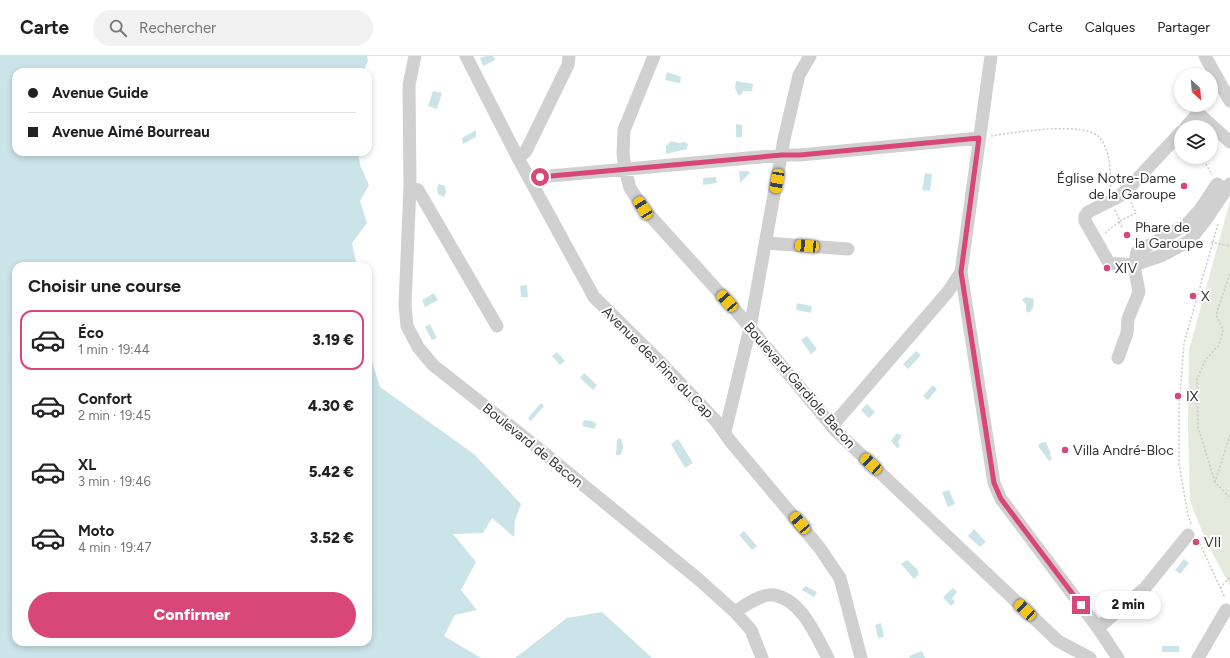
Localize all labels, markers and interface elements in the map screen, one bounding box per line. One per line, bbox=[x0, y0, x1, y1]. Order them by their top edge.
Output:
search box bbox=[93, 10, 373, 46]
text: Carte bbox=[20, 16, 69, 39]
icon: search bbox=[107, 17, 129, 39]
text: Rechercher bbox=[139, 19, 216, 37]
text: Carte bbox=[1028, 19, 1063, 36]
text: Calques bbox=[1085, 19, 1135, 36]
text: Partager bbox=[1157, 19, 1210, 36]
north arrow bbox=[1174, 68, 1218, 112]
map controls bbox=[1174, 68, 1218, 164]
text: Avenue Guide bbox=[52, 84, 148, 102]
button: layers bbox=[1174, 120, 1218, 164]
text: Avenue Aimé Bourreau bbox=[52, 123, 210, 141]
route start bbox=[531, 168, 549, 186]
car bbox=[769, 168, 785, 194]
place label: Église Notre-Dame de la Garoupe bbox=[1057, 170, 1176, 203]
marker: Église Notre-Dame de la Garoupe bbox=[1179, 181, 1189, 191]
car bbox=[632, 195, 654, 221]
place label: Phare de la Garoupe bbox=[1135, 219, 1203, 252]
marker: Phare de la Garoupe bbox=[1122, 230, 1132, 240]
car bbox=[795, 239, 819, 253]
place label: XIV bbox=[1115, 260, 1137, 277]
marker: XIV bbox=[1102, 263, 1112, 273]
text: Choisir une course bbox=[28, 275, 181, 297]
car bbox=[715, 288, 739, 314]
place label: X bbox=[1201, 288, 1210, 305]
marker: X bbox=[1188, 291, 1198, 301]
street label: Avenue des Pins du Cap bbox=[598, 303, 717, 422]
street label: Boulevard Gardiole Bacon bbox=[740, 319, 859, 452]
icon: car bbox=[30, 322, 66, 358]
text: Éco bbox=[78, 324, 104, 342]
text: 3.19 € bbox=[312, 331, 354, 349]
text: 1 min · 19:44 bbox=[78, 342, 150, 357]
icon: car bbox=[30, 388, 66, 424]
place label: IX bbox=[1186, 388, 1199, 405]
text: Confort bbox=[78, 390, 132, 408]
marker: IX bbox=[1173, 391, 1183, 401]
text: 4.30 € bbox=[308, 397, 354, 415]
street label: Boulevard de Bacon bbox=[479, 400, 586, 491]
text: 2 min · 19:45 bbox=[78, 408, 151, 423]
place label: Villa André-Bloc bbox=[1073, 442, 1174, 459]
marker: Villa André-Bloc bbox=[1060, 445, 1070, 455]
car bbox=[858, 451, 884, 477]
icon: car bbox=[30, 454, 66, 490]
text: XL bbox=[78, 456, 96, 474]
text: 5.42 € bbox=[309, 463, 354, 481]
text: 3 min · 19:46 bbox=[78, 474, 151, 489]
car bbox=[788, 510, 812, 536]
icon: car bbox=[30, 520, 66, 556]
text: Moto bbox=[78, 522, 114, 540]
text: 3.52 € bbox=[310, 529, 354, 547]
place label: VII bbox=[1204, 534, 1221, 551]
marker: VII bbox=[1191, 537, 1201, 547]
text: 4 min · 19:47 bbox=[78, 540, 151, 555]
callout: 2 min bbox=[1095, 591, 1161, 619]
button: Confirmer bbox=[28, 592, 356, 638]
route end bbox=[1072, 596, 1090, 614]
car bbox=[1012, 597, 1038, 623]
text: 2 min bbox=[1111, 597, 1145, 612]

